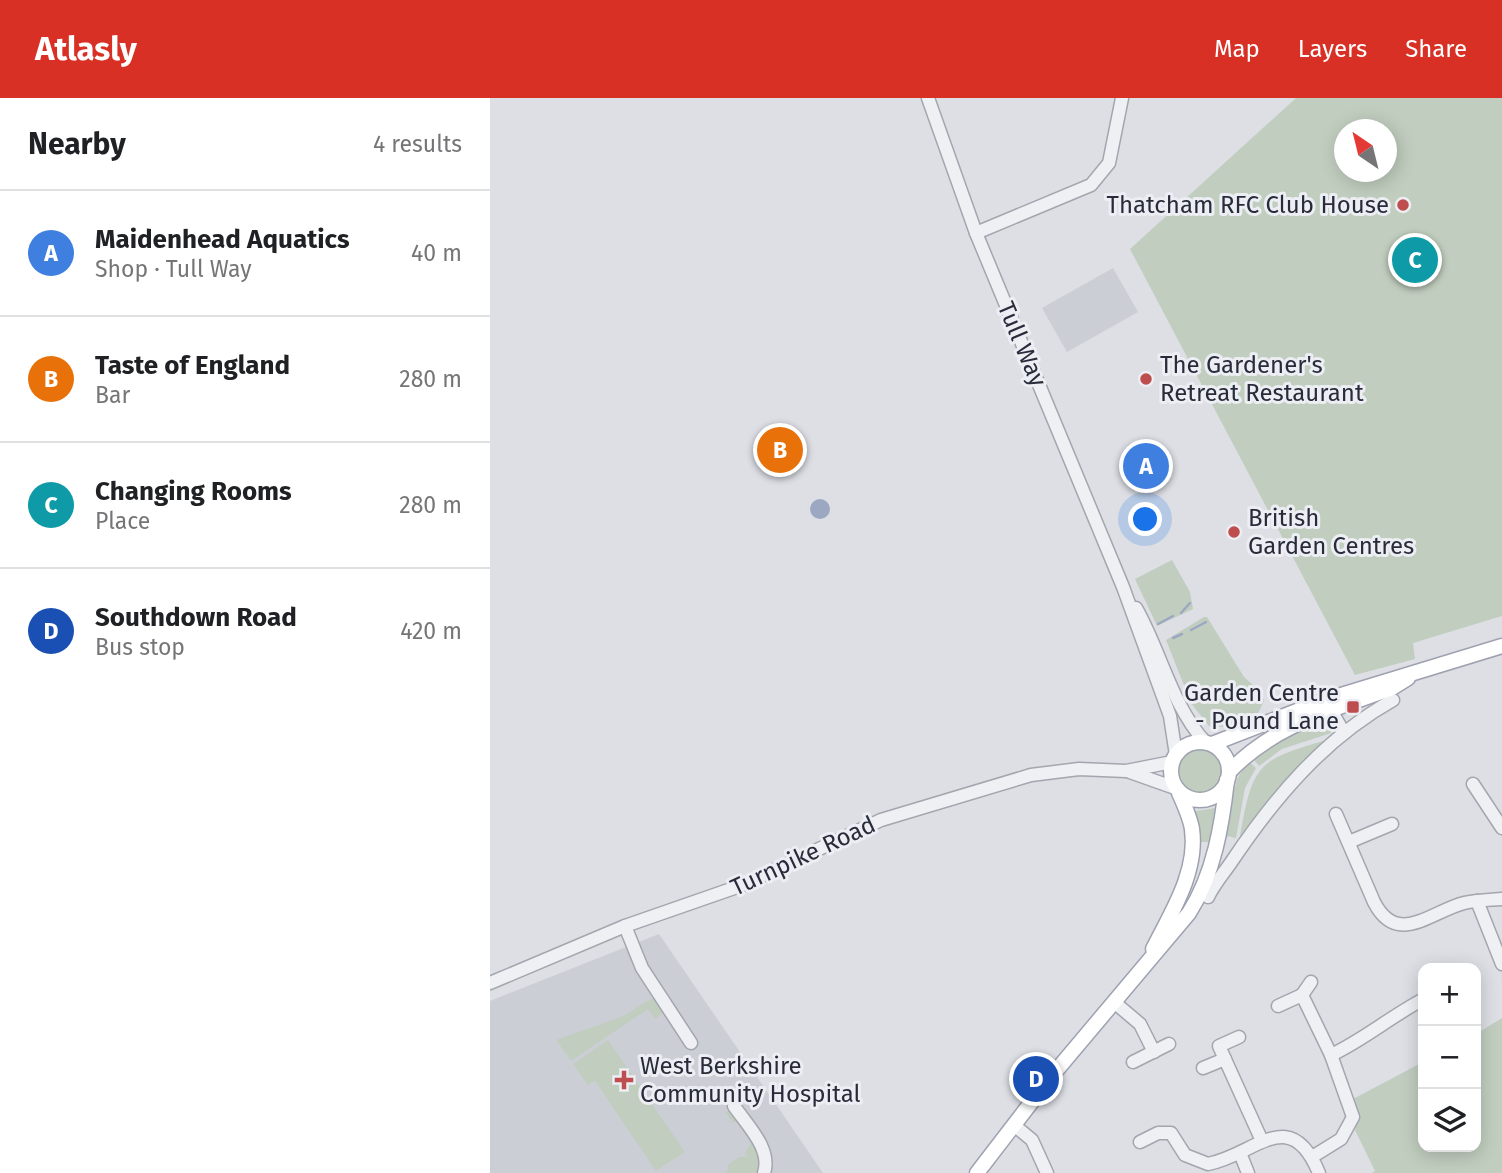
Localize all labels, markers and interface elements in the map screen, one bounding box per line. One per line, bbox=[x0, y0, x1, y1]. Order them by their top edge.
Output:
text: Atlasly bbox=[35, 29, 137, 69]
text: Map bbox=[1214, 35, 1260, 63]
text: Layers bbox=[1298, 35, 1367, 63]
text: Share bbox=[1405, 35, 1467, 63]
north arrow bbox=[1334, 119, 1397, 182]
text: Nearby bbox=[28, 126, 126, 162]
text: 4 results bbox=[373, 130, 462, 158]
place label: Thatcham RFC Club House bbox=[1107, 191, 1389, 219]
marker: Thatcham RFC Club House bbox=[1395, 197, 1411, 213]
text: Maidenhead Aquatics bbox=[95, 224, 350, 255]
pin: C bbox=[1392, 234, 1438, 286]
text: A bbox=[44, 239, 58, 267]
text: 40 m bbox=[411, 239, 462, 267]
text: Shop · Tull Way bbox=[95, 255, 252, 283]
street label: Tull Way bbox=[992, 297, 1052, 391]
text: Taste of England bbox=[95, 350, 290, 381]
place label: The Gardener's Retreat Restaurant bbox=[1160, 351, 1364, 407]
text: B bbox=[44, 365, 58, 393]
text: 280 m bbox=[399, 365, 462, 393]
marker: The Gardener's Retreat Restaurant bbox=[1138, 371, 1154, 387]
text: Bar bbox=[95, 381, 130, 409]
pin: B bbox=[757, 424, 803, 476]
pin: A bbox=[1123, 440, 1169, 492]
text: Changing Rooms bbox=[95, 476, 292, 507]
text: C bbox=[44, 491, 58, 519]
text: 280 m bbox=[399, 491, 462, 519]
your location bbox=[1128, 502, 1162, 536]
place label: British Garden Centres bbox=[1248, 504, 1414, 560]
text: Place bbox=[95, 507, 150, 535]
marker: British Garden Centres bbox=[1226, 524, 1242, 540]
text: Southdown Road bbox=[95, 602, 297, 633]
text: D bbox=[44, 617, 58, 645]
text: 420 m bbox=[400, 617, 462, 645]
text: Bus stop bbox=[95, 633, 185, 661]
place label: Garden Centre - Pound Lane bbox=[1184, 679, 1339, 735]
marker: Garden Centre - Pound Lane bbox=[1345, 699, 1361, 715]
street label: Turnpike Road bbox=[726, 810, 880, 902]
map controls bbox=[1418, 963, 1481, 1152]
button: + bbox=[1418, 963, 1481, 1026]
button: − bbox=[1418, 1026, 1481, 1089]
place label: West Berkshire Community Hospital bbox=[640, 1052, 861, 1108]
pin: D bbox=[1013, 1053, 1059, 1105]
marker: West Berkshire Community Hospital bbox=[614, 1070, 634, 1090]
button: layers bbox=[1418, 1089, 1481, 1152]

